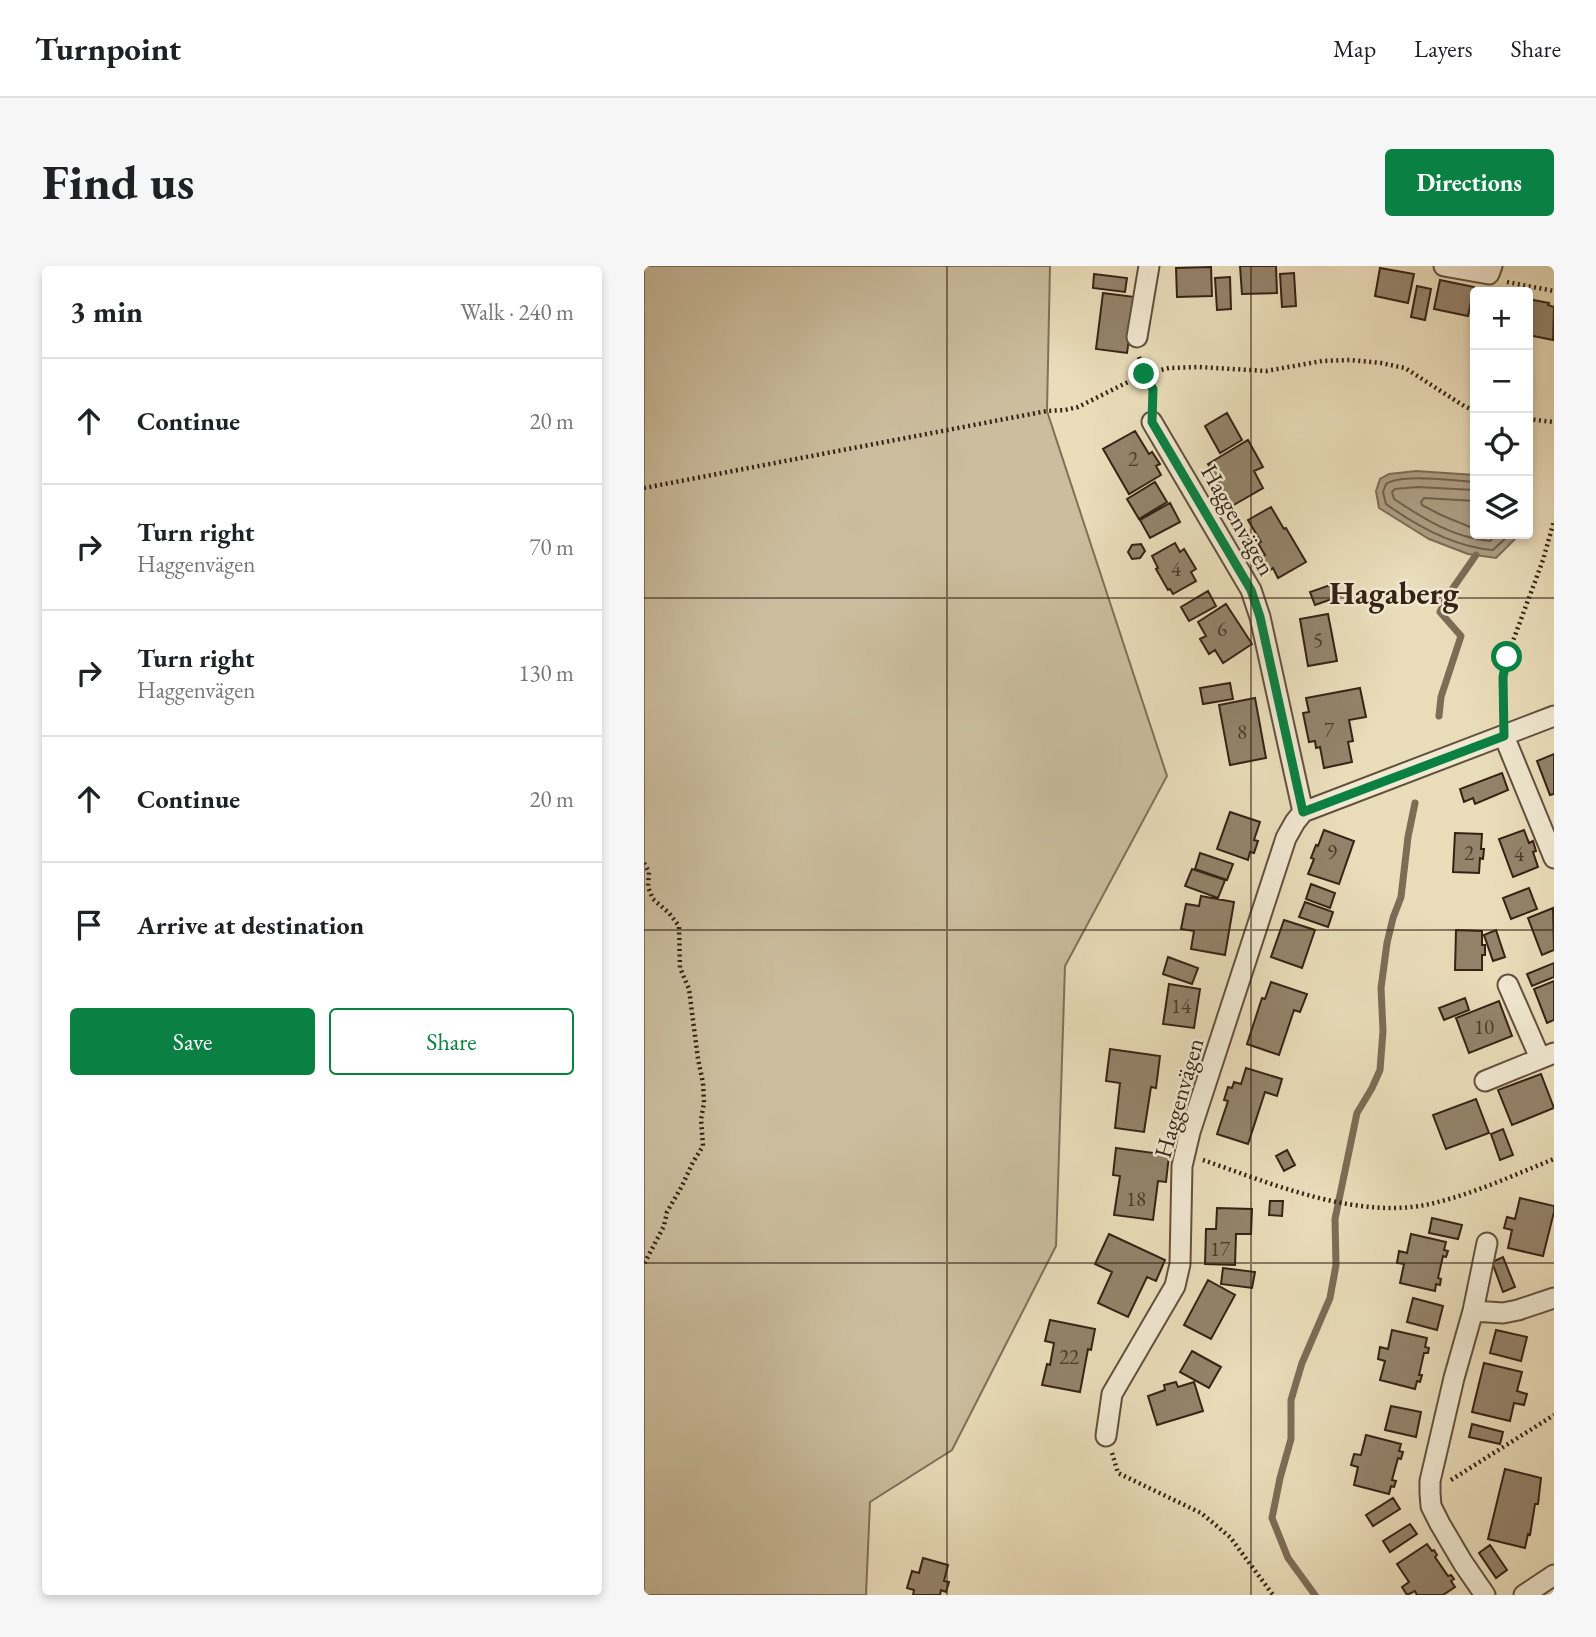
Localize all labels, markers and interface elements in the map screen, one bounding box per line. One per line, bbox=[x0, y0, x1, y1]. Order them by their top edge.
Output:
text: Turnpoint bbox=[35, 27, 181, 70]
text: Map bbox=[1333, 33, 1376, 64]
text: Layers bbox=[1414, 33, 1473, 64]
text: Share bbox=[1511, 33, 1561, 64]
button: Directions bbox=[1385, 149, 1554, 216]
text: Find us bbox=[42, 150, 194, 214]
map controls bbox=[1470, 287, 1533, 539]
button: + bbox=[1470, 287, 1533, 350]
text: 3 min bbox=[70, 292, 143, 331]
text: Walk · 240 m bbox=[460, 297, 574, 327]
button: − bbox=[1470, 350, 1533, 413]
route end bbox=[1128, 358, 1159, 389]
icon: ahead bbox=[70, 402, 108, 440]
text: Continue bbox=[137, 404, 240, 438]
text: 20 m bbox=[529, 406, 574, 436]
button: locate bbox=[1470, 413, 1533, 476]
house number: 2 bbox=[1128, 445, 1138, 472]
street label: Haggenvägen bbox=[1194, 459, 1283, 581]
button: layers bbox=[1470, 476, 1533, 539]
text: Turn right bbox=[137, 515, 255, 549]
icon: right bbox=[70, 528, 108, 566]
text: 70 m bbox=[529, 532, 574, 562]
text: Haggenvägen bbox=[137, 549, 255, 579]
house number: 4 bbox=[1171, 555, 1182, 582]
district label: Hagaberg bbox=[1329, 572, 1460, 614]
house number: 6 bbox=[1217, 615, 1227, 642]
house number: 5 bbox=[1313, 626, 1323, 653]
text: Turn right bbox=[137, 641, 255, 675]
route start bbox=[1491, 641, 1522, 672]
icon: right bbox=[70, 654, 108, 692]
text: 130 m bbox=[518, 658, 574, 688]
text: Haggenvägen bbox=[137, 675, 255, 705]
house number: 7 bbox=[1324, 716, 1335, 743]
house number: 8 bbox=[1237, 718, 1247, 745]
icon: ahead bbox=[70, 780, 108, 818]
text: Continue bbox=[137, 782, 240, 816]
text: 20 m bbox=[529, 784, 574, 814]
house number: 9 bbox=[1327, 838, 1337, 865]
house number: 2 bbox=[1464, 839, 1474, 866]
house number: 4 bbox=[1514, 840, 1525, 867]
icon: arrive bbox=[70, 906, 108, 944]
text: Arrive at destination bbox=[137, 908, 364, 942]
house number: 14 bbox=[1171, 992, 1192, 1019]
button: Save bbox=[70, 1008, 315, 1075]
button: Share bbox=[329, 1008, 574, 1075]
house number: 10 bbox=[1474, 1013, 1494, 1040]
street label: Haggenvägen bbox=[1147, 1034, 1211, 1162]
house number: 18 bbox=[1126, 1185, 1146, 1212]
house number: 17 bbox=[1210, 1235, 1231, 1262]
house number: 22 bbox=[1059, 1343, 1079, 1370]

